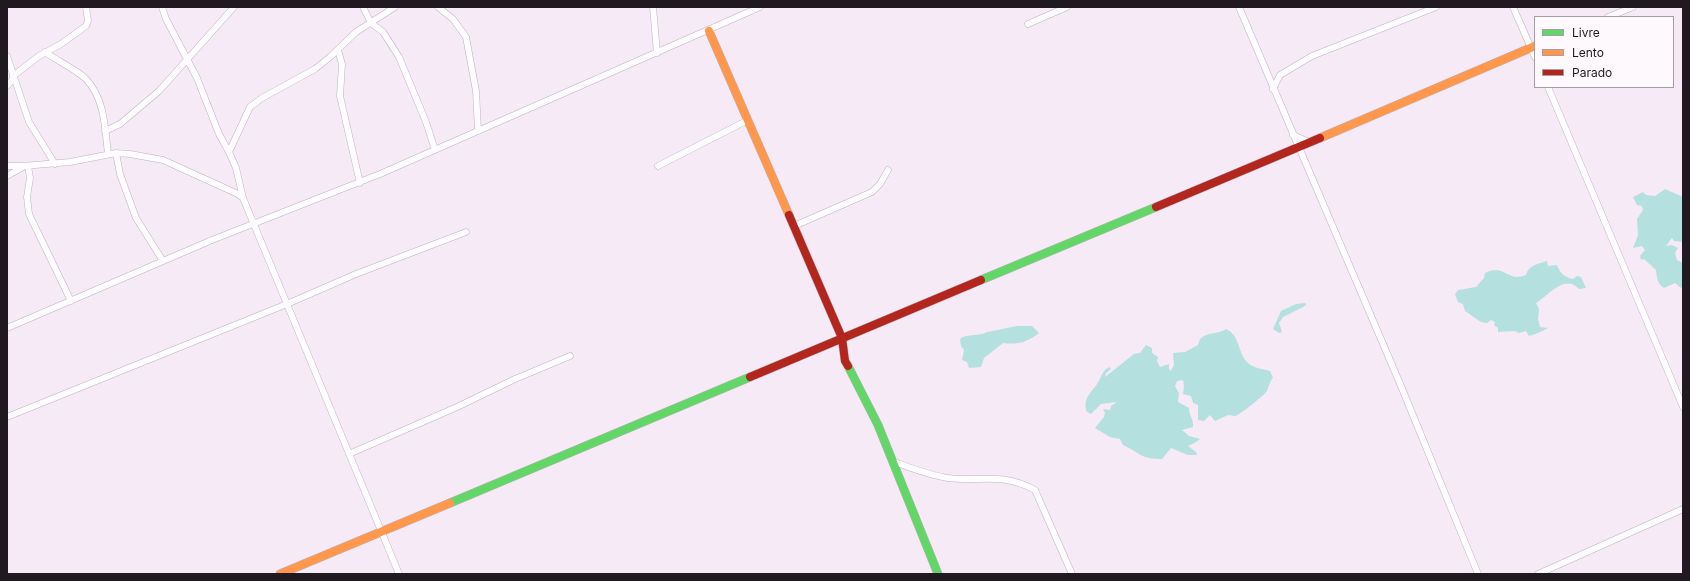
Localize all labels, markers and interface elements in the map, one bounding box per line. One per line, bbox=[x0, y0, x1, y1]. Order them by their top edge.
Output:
legend bbox=[1534, 16, 1674, 88]
text: Livre bbox=[1572, 25, 1600, 40]
text: Lento bbox=[1572, 45, 1604, 60]
text: Parado bbox=[1572, 65, 1612, 80]

